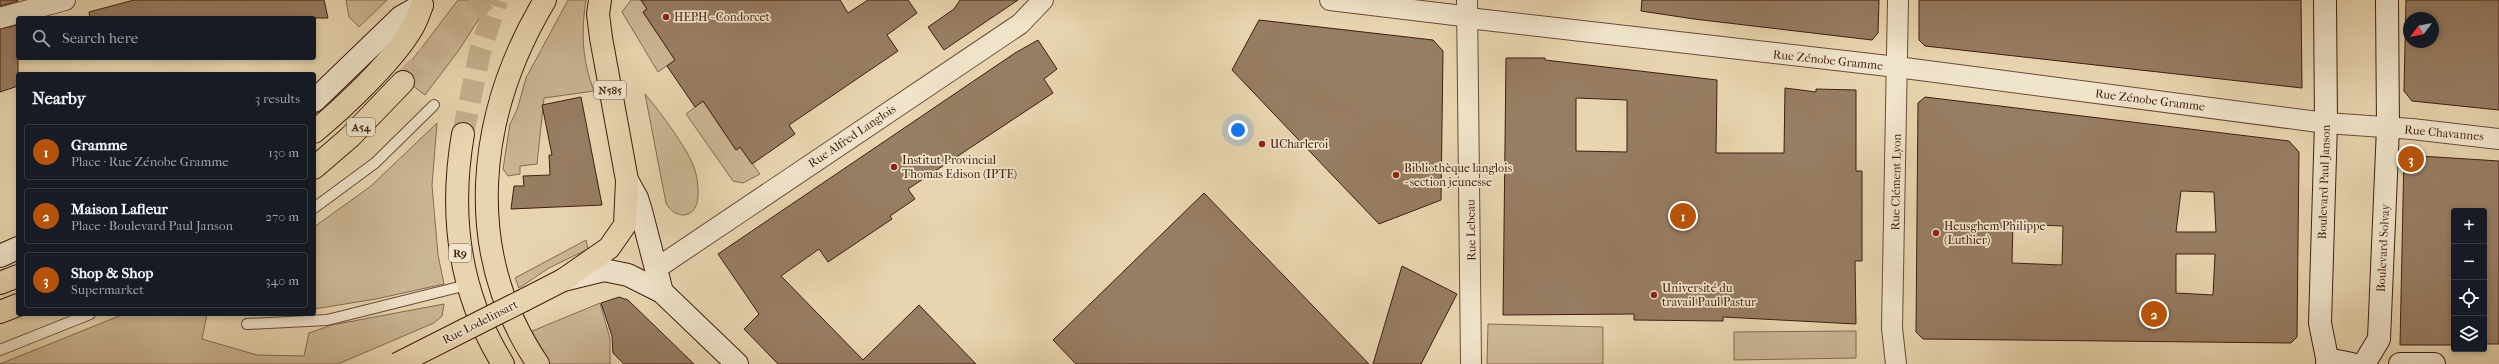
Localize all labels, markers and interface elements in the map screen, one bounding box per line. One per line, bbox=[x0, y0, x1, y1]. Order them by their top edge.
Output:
place label: HEPH - Condorcet bbox=[674, 10, 771, 24]
marker: HEPH - Condorcet bbox=[661, 12, 671, 22]
north arrow bbox=[2403, 12, 2439, 48]
search box bbox=[16, 16, 316, 60]
icon: search bbox=[30, 27, 52, 49]
text: Search here bbox=[62, 29, 138, 47]
street label: Rue Zénobe Gramme bbox=[1772, 47, 1884, 73]
road number: N585 bbox=[594, 81, 626, 99]
street label: Rue Zénobe Gramme bbox=[2094, 86, 2206, 114]
text: Nearby bbox=[32, 88, 86, 108]
text: 3 results bbox=[255, 91, 300, 106]
street label: Rue Alfred Langlois bbox=[806, 101, 899, 170]
road number: A54 bbox=[347, 118, 375, 136]
your location bbox=[1228, 120, 1248, 140]
street label: Rue Chavannes bbox=[2404, 123, 2485, 143]
street label: Boulevard Paul Janson bbox=[2315, 124, 2333, 240]
street label: Rue Clément Lyon bbox=[1888, 134, 1904, 230]
text: Gramme bbox=[71, 136, 127, 154]
place label: UCharleroi bbox=[1270, 137, 1329, 151]
marker: UCharleroi bbox=[1257, 139, 1267, 149]
pin: 3 bbox=[2398, 144, 2424, 174]
text: 1 bbox=[44, 145, 48, 160]
text: 130 m bbox=[268, 145, 299, 160]
place label: Institut Provincial Thomas Edison (IPTE) bbox=[902, 153, 1017, 181]
text: Place · Rue Zénobe Gramme bbox=[71, 154, 229, 169]
place label: Bibliothèque langlois - section jeunesse bbox=[1404, 161, 1513, 189]
marker: Institut Provincial Thomas Edison (IPTE) bbox=[889, 162, 899, 172]
marker: Bibliothèque langlois - section jeunesse bbox=[1391, 170, 1401, 180]
street label: Rue Lebeau bbox=[1463, 199, 1479, 261]
text: Maison Lafleur bbox=[71, 200, 168, 218]
pin: 1 bbox=[1670, 201, 1696, 231]
street label: Boulevard Solvay bbox=[2374, 203, 2392, 292]
map controls bbox=[2451, 208, 2487, 352]
button: + bbox=[2451, 208, 2487, 244]
text: 2 bbox=[43, 209, 49, 224]
text: 270 m bbox=[265, 209, 299, 224]
text: Place · Boulevard Paul Janson bbox=[71, 218, 233, 233]
place label: Heusghem Philippe (Luthier) bbox=[1944, 219, 2045, 247]
marker: Heusghem Philippe (Luthier) bbox=[1931, 228, 1941, 238]
road number: R9 bbox=[449, 244, 471, 262]
button: − bbox=[2451, 244, 2487, 280]
text: Shop & Shop bbox=[71, 264, 153, 282]
text: 3 bbox=[43, 273, 49, 288]
text: 340 m bbox=[265, 273, 299, 288]
button: locate bbox=[2451, 280, 2487, 316]
place label: Université du travail Paul Pastur bbox=[1662, 281, 1757, 309]
text: Supermarket bbox=[71, 282, 144, 297]
marker: Université du travail Paul Pastur bbox=[1649, 290, 1659, 300]
street label: Rue Lodelinsart bbox=[440, 297, 521, 347]
pin: 2 bbox=[2141, 299, 2167, 329]
button: layers bbox=[2451, 316, 2487, 352]

